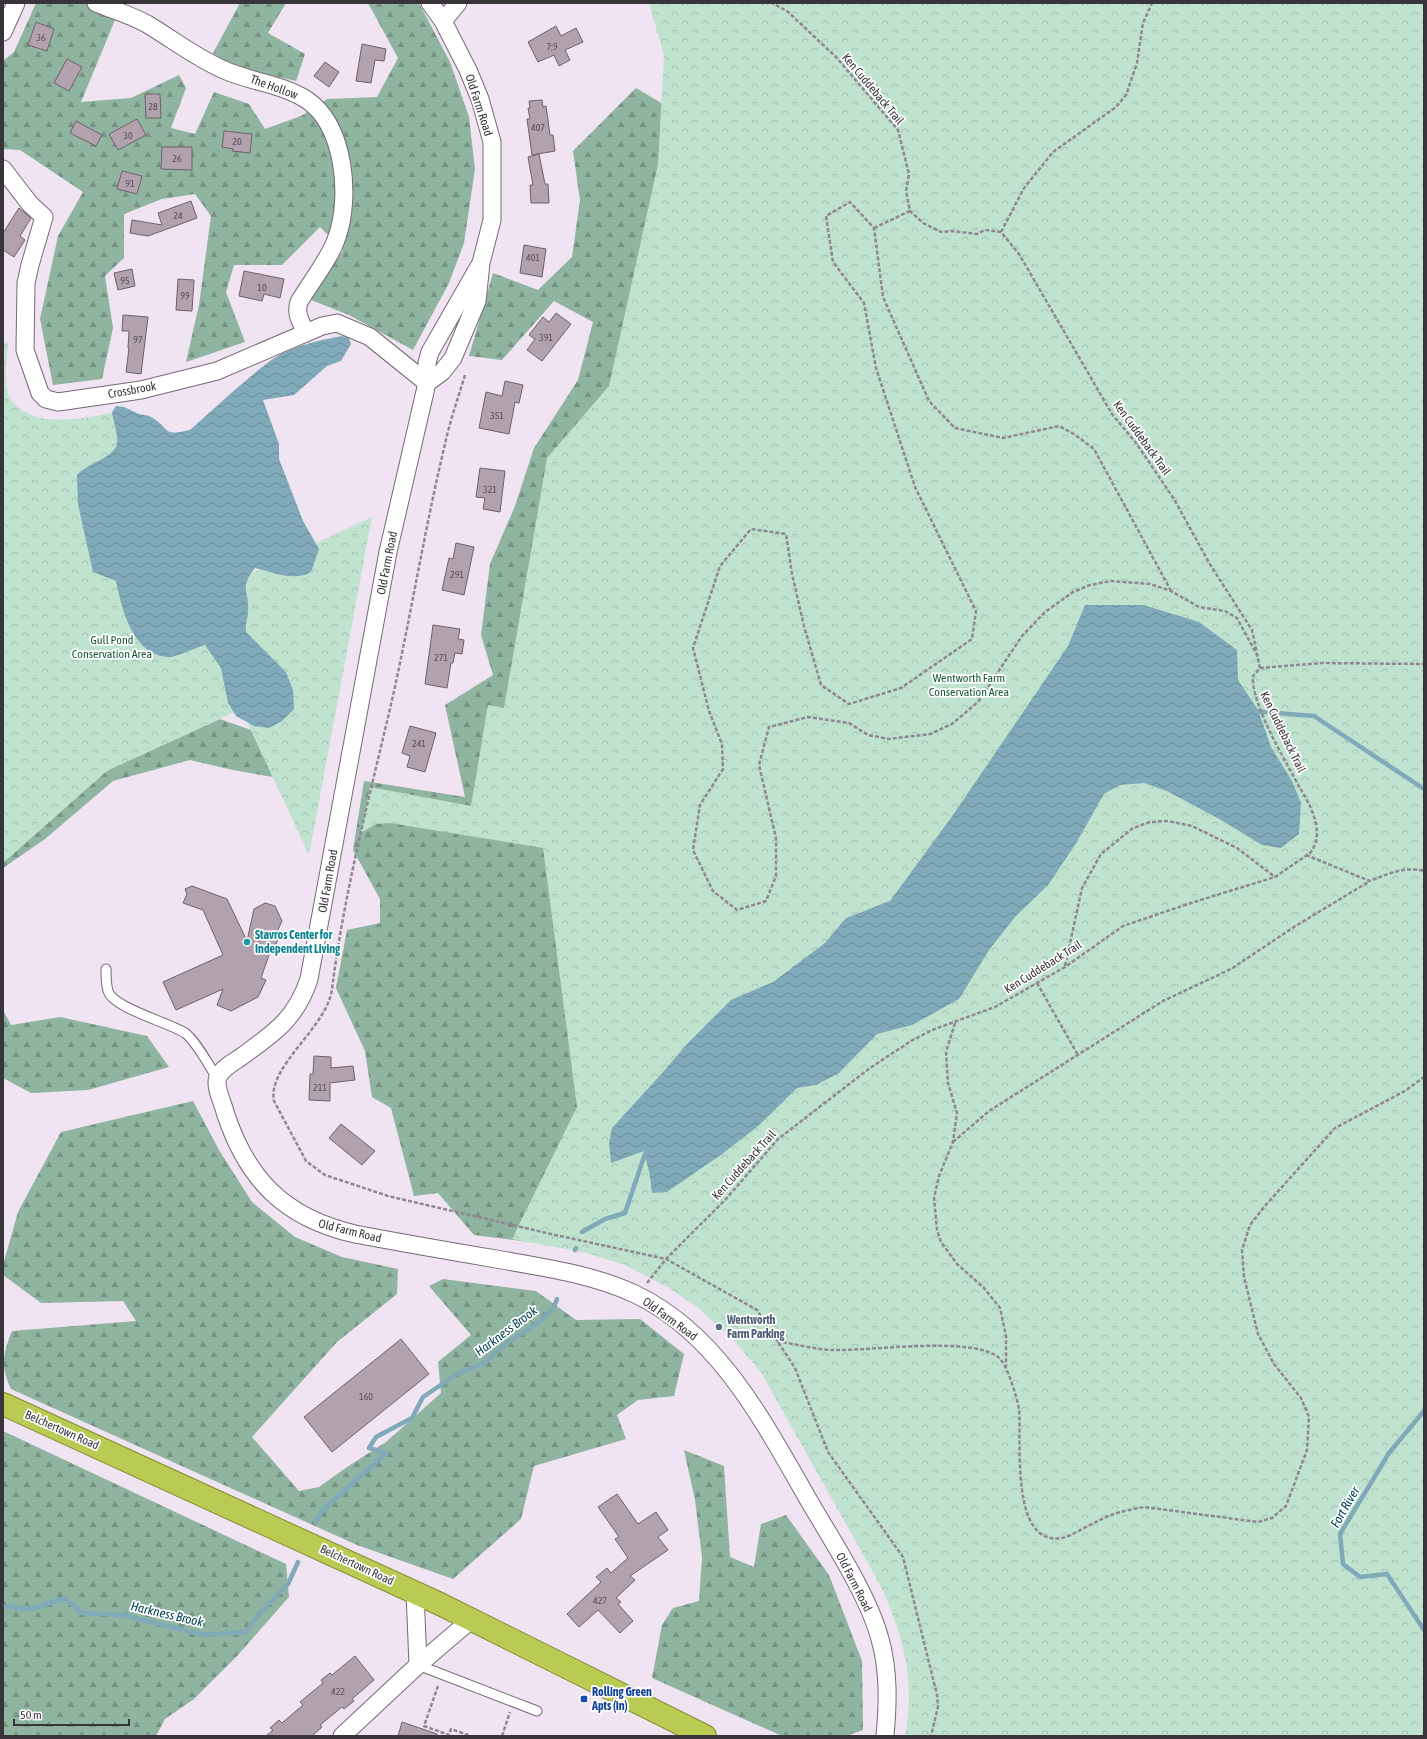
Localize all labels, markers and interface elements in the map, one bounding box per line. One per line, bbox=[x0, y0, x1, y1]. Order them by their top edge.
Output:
house number: 36 bbox=[36, 32, 46, 43]
house number: 7;9 bbox=[546, 41, 558, 52]
street label: Ken Cuddeback Trail bbox=[839, 51, 907, 128]
street label: The Hollow bbox=[248, 72, 300, 102]
street label: Old Farm Road bbox=[462, 72, 496, 138]
house number: 28 bbox=[148, 101, 158, 112]
house number: 407 bbox=[531, 122, 545, 133]
house number: 30 bbox=[123, 130, 133, 141]
house number: 20 bbox=[232, 136, 242, 147]
house number: 26 bbox=[172, 153, 182, 164]
house number: 91 bbox=[125, 178, 135, 189]
house number: 24 bbox=[173, 210, 183, 221]
house number: 401 bbox=[526, 252, 540, 263]
house number: 95 bbox=[120, 275, 130, 286]
house number: 10 bbox=[257, 282, 267, 293]
house number: 99 bbox=[180, 290, 190, 301]
house number: 391 bbox=[539, 332, 553, 343]
house number: 97 bbox=[133, 334, 143, 345]
street label: Crossbrook bbox=[107, 379, 158, 401]
street label: Ken Cuddeback Trail bbox=[1110, 398, 1174, 479]
house number: 351 bbox=[490, 410, 504, 421]
house number: 321 bbox=[483, 484, 497, 495]
street label: Old Farm Road bbox=[374, 530, 400, 596]
house number: 291 bbox=[450, 569, 464, 580]
park label: Gull Pond Conservation Area bbox=[72, 633, 152, 661]
house number: 271 bbox=[434, 652, 448, 663]
park label: Wentworth Farm Conservation Area bbox=[929, 671, 1009, 699]
street label: Ken Cuddeback Trail bbox=[1257, 689, 1309, 776]
house number: 241 bbox=[412, 738, 426, 749]
street label: Old Farm Road bbox=[316, 848, 340, 914]
place label: Stavros Center for Independent Living bbox=[255, 928, 341, 956]
marker: Stavros Center for Independent Living bbox=[242, 937, 252, 947]
street label: Ken Cuddeback Trail bbox=[1002, 937, 1085, 996]
house number: 211 bbox=[313, 1082, 327, 1093]
street label: Ken Cuddeback Trail bbox=[709, 1127, 779, 1203]
street label: Old Farm Road bbox=[317, 1216, 383, 1246]
street label: Old Farm Road bbox=[640, 1294, 700, 1344]
water label: Harkness Brook bbox=[472, 1303, 540, 1359]
place label: Wentworth Farm Parking bbox=[726, 1313, 786, 1341]
marker: Wentworth Farm Parking bbox=[714, 1322, 724, 1332]
house number: 160 bbox=[359, 1391, 373, 1402]
street label: Belchertown Road bbox=[23, 1407, 101, 1453]
water label: Fort River bbox=[1327, 1483, 1363, 1530]
street label: Belchertown Road bbox=[318, 1542, 396, 1588]
street label: Old Farm Road bbox=[833, 1550, 875, 1614]
house number: 427 bbox=[593, 1595, 607, 1606]
water label: Harkness Brook bbox=[129, 1598, 205, 1630]
place label: Rolling Green Apts (In) bbox=[591, 1685, 652, 1713]
house number: 422 bbox=[331, 1686, 345, 1697]
marker: Rolling Green Apts (In) bbox=[579, 1694, 589, 1704]
scale bar bbox=[14, 1701, 129, 1727]
text: 50 m bbox=[20, 1708, 42, 1722]

